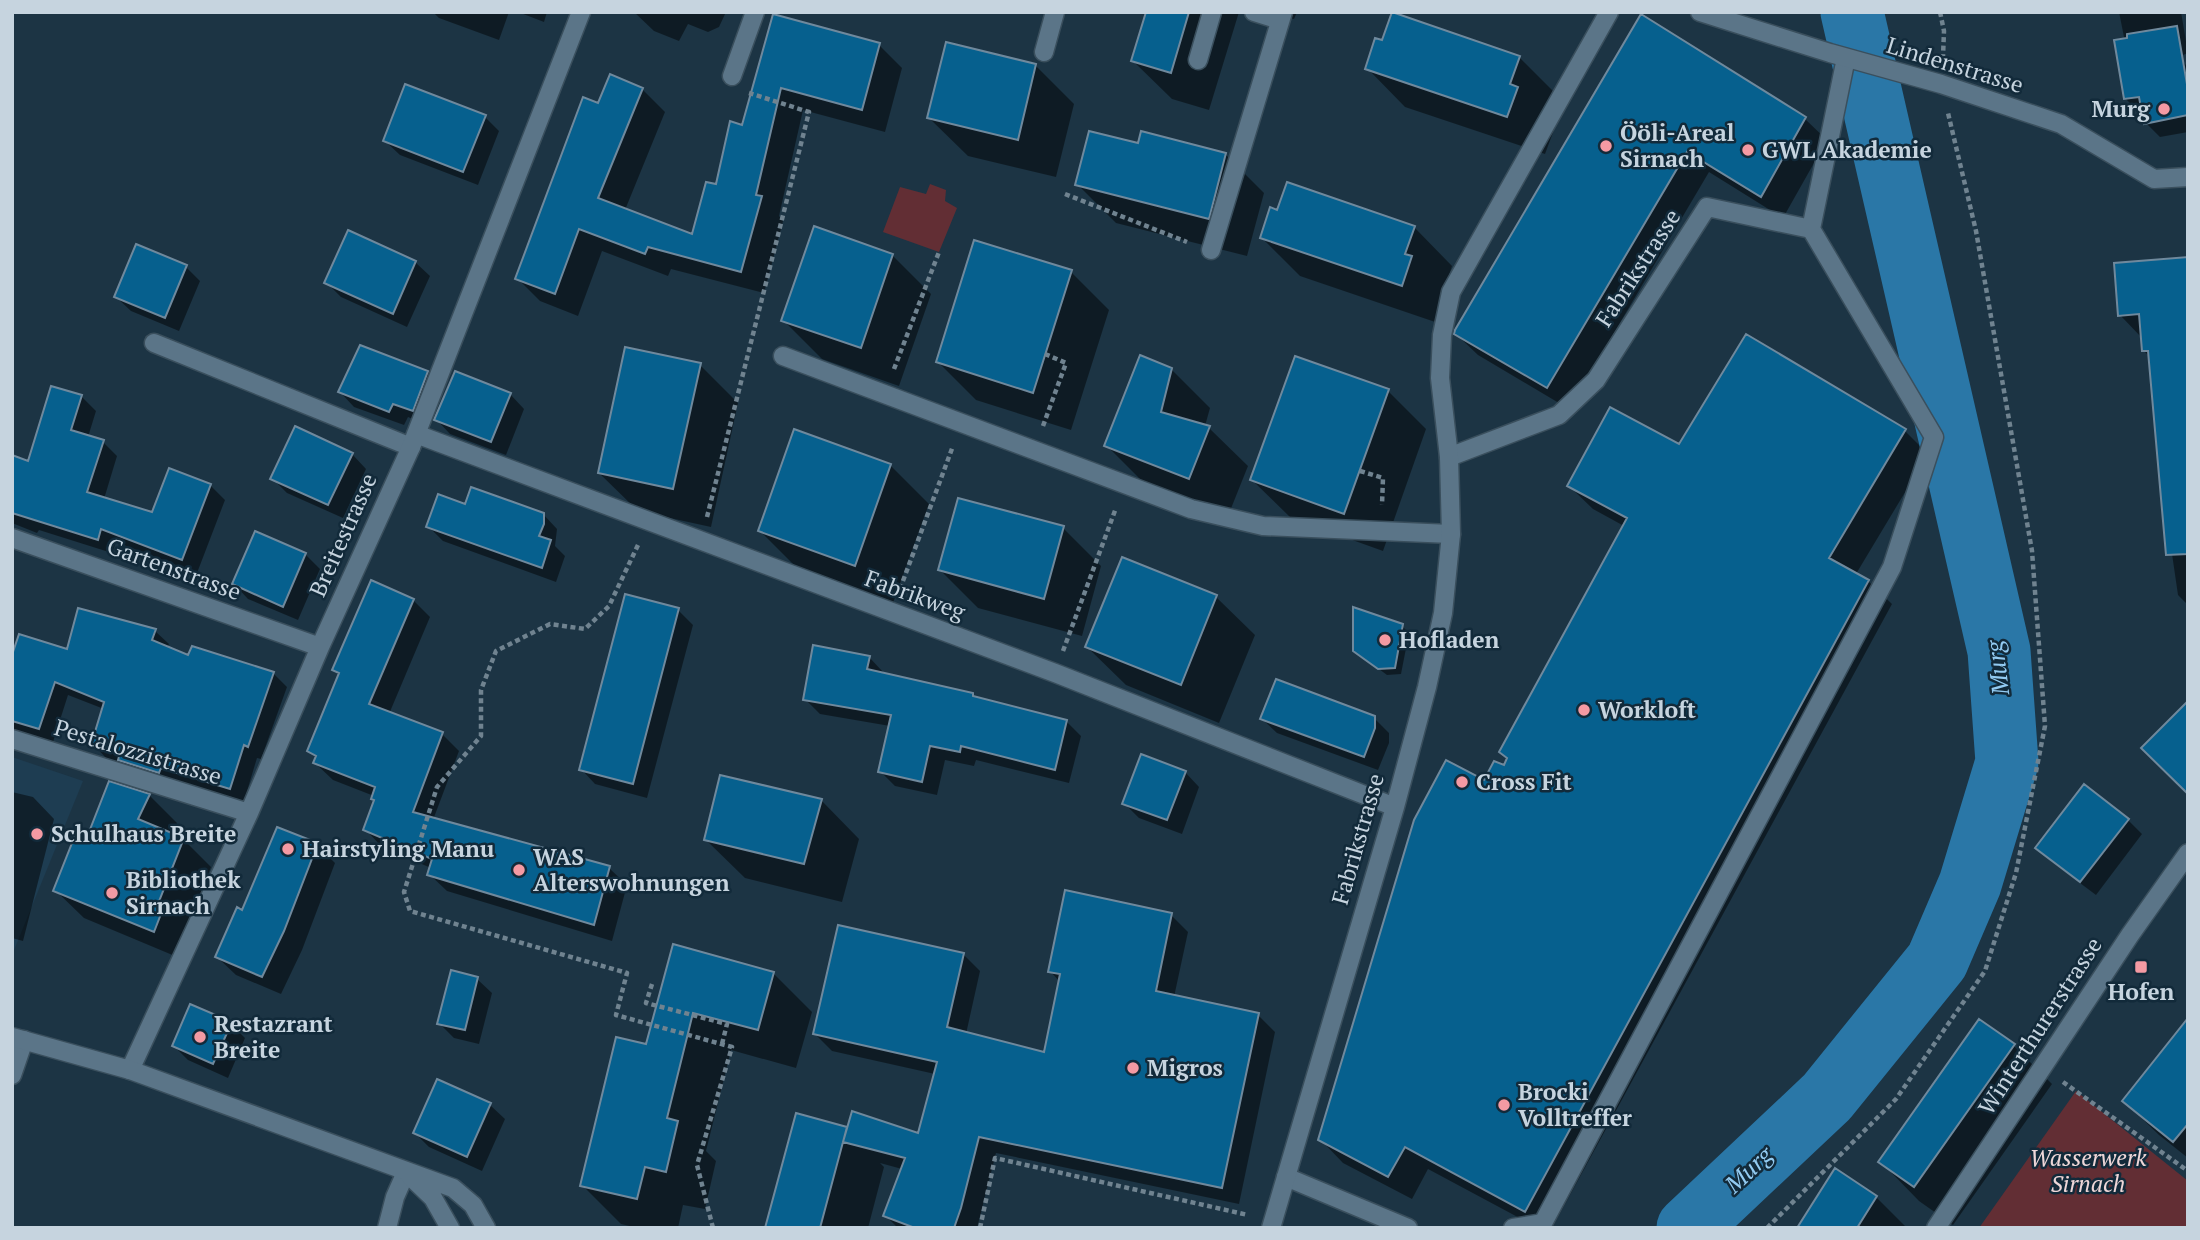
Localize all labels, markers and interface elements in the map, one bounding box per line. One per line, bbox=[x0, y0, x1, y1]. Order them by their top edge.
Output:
street label: Lindenstrasse bbox=[1883, 29, 2027, 100]
place label: Murg bbox=[2091, 93, 2151, 124]
marker: Murg bbox=[2156, 101, 2172, 117]
place label: Ööli-Areal Sirnach bbox=[1620, 117, 1735, 174]
place label: GWL Akademie bbox=[1762, 134, 1932, 165]
marker: Ööli-Areal Sirnach bbox=[1598, 138, 1614, 154]
marker: GWL Akademie bbox=[1740, 142, 1756, 158]
street label: Fabrikstrasse bbox=[1588, 203, 1687, 333]
street label: Breitestrasse bbox=[302, 468, 384, 601]
street label: Gartenstrasse bbox=[103, 530, 245, 607]
street label: Fabrikweg bbox=[861, 562, 970, 627]
place label: Hofladen bbox=[1399, 624, 1500, 655]
marker: Hofladen bbox=[1377, 632, 1393, 648]
water label: Murg bbox=[1978, 638, 2016, 698]
place label: Workloft bbox=[1598, 694, 1696, 725]
marker: Workloft bbox=[1576, 702, 1592, 718]
street label: Pestalozzistrasse bbox=[51, 711, 226, 792]
place label: Cross Fit bbox=[1476, 766, 1572, 797]
street label: Fabrikstrasse bbox=[1324, 770, 1391, 908]
marker: Cross Fit bbox=[1454, 774, 1470, 790]
place label: Schulhaus Breite bbox=[51, 818, 236, 849]
marker: Schulhaus Breite bbox=[29, 826, 45, 842]
place label: Hairstyling Manu bbox=[302, 833, 494, 864]
marker: Hairstyling Manu bbox=[280, 841, 296, 857]
place label: WAS Alterswohnungen bbox=[533, 841, 730, 898]
marker: WAS Alterswohnungen bbox=[511, 862, 527, 878]
place label: Bibliothek Sirnach bbox=[126, 864, 241, 921]
marker: Bibliothek Sirnach bbox=[104, 885, 120, 901]
street label: Winterthurerstrasse bbox=[1971, 931, 2109, 1121]
marker: Hofen bbox=[2133, 959, 2149, 975]
place label: Hofen bbox=[2108, 976, 2175, 1007]
place label: Restazrant Breite bbox=[214, 1008, 333, 1065]
marker: Restazrant Breite bbox=[192, 1029, 208, 1045]
place label: Migros bbox=[1147, 1052, 1223, 1083]
marker: Migros bbox=[1125, 1060, 1141, 1076]
place label: Brocki Volltreffer bbox=[1518, 1076, 1632, 1133]
marker: Brocki Volltreffer bbox=[1496, 1097, 1512, 1113]
water label: Murg bbox=[1717, 1138, 1780, 1200]
park label: Wasserwerk Sirnach bbox=[2029, 1142, 2148, 1199]

